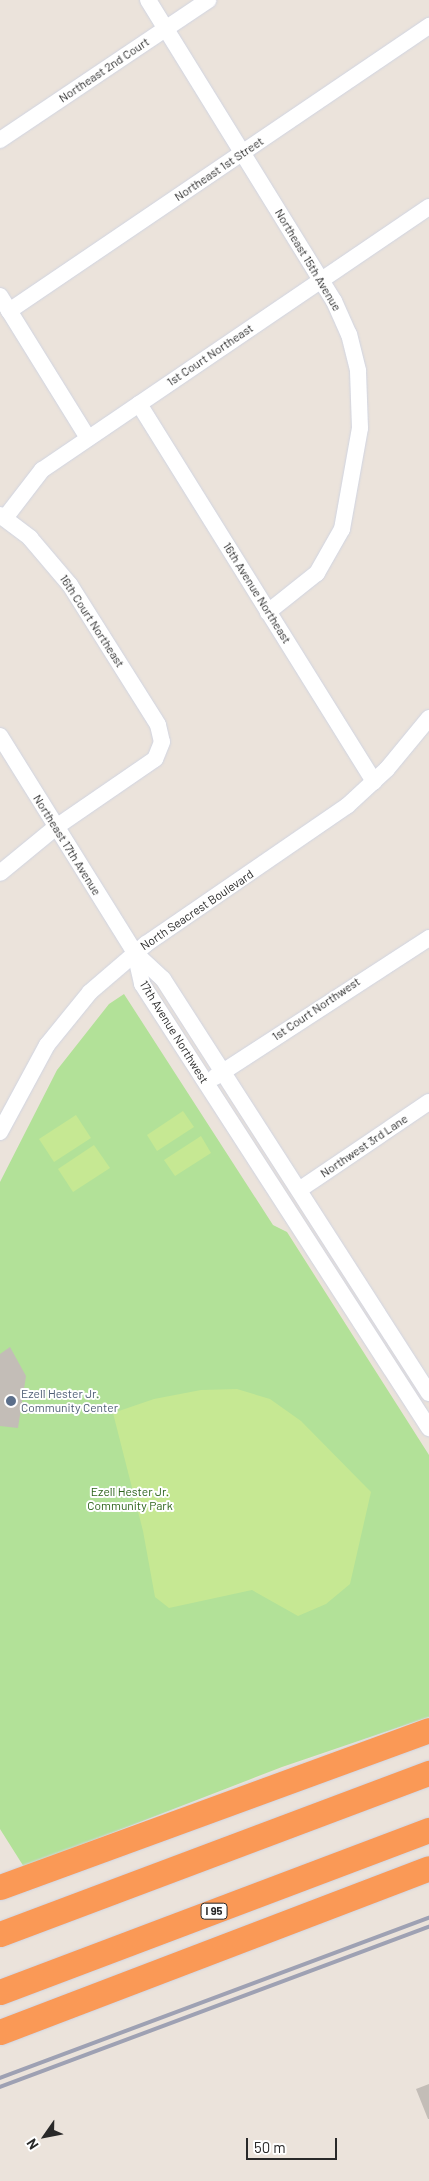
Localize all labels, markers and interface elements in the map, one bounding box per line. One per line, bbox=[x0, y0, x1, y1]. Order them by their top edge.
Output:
street label: Northeast 2nd Court bbox=[56, 34, 152, 106]
street label: Northeast 1st Street bbox=[172, 134, 266, 204]
street label: Northeast 15th Avenue bbox=[272, 206, 344, 314]
street label: 1st Court Northeast bbox=[164, 321, 256, 389]
street label: 16th Avenue Northeast bbox=[220, 540, 294, 646]
street label: 16th Court Northeast bbox=[57, 572, 127, 670]
street label: Northeast 17th Avenue bbox=[30, 792, 104, 898]
street label: North Seacrest Boulevard bbox=[138, 867, 256, 953]
street label: 1st Court Northwest bbox=[269, 974, 363, 1044]
street label: 17th Avenue Northwest bbox=[137, 978, 211, 1086]
street label: Northwest 3rd Lane bbox=[318, 1111, 410, 1181]
place label: Ezell Hester Jr. Community Center bbox=[21, 1387, 118, 1415]
marker: Ezell Hester Jr. Community Center bbox=[5, 1395, 17, 1407]
park label: Ezell Hester Jr. Community Park bbox=[87, 1485, 173, 1513]
road number: I 95 bbox=[200, 1902, 228, 1920]
north arrow bbox=[20, 2111, 70, 2161]
scale bar bbox=[249, 2128, 340, 2160]
text: N bbox=[22, 2136, 42, 2153]
text: 50 m bbox=[254, 2138, 286, 2156]

